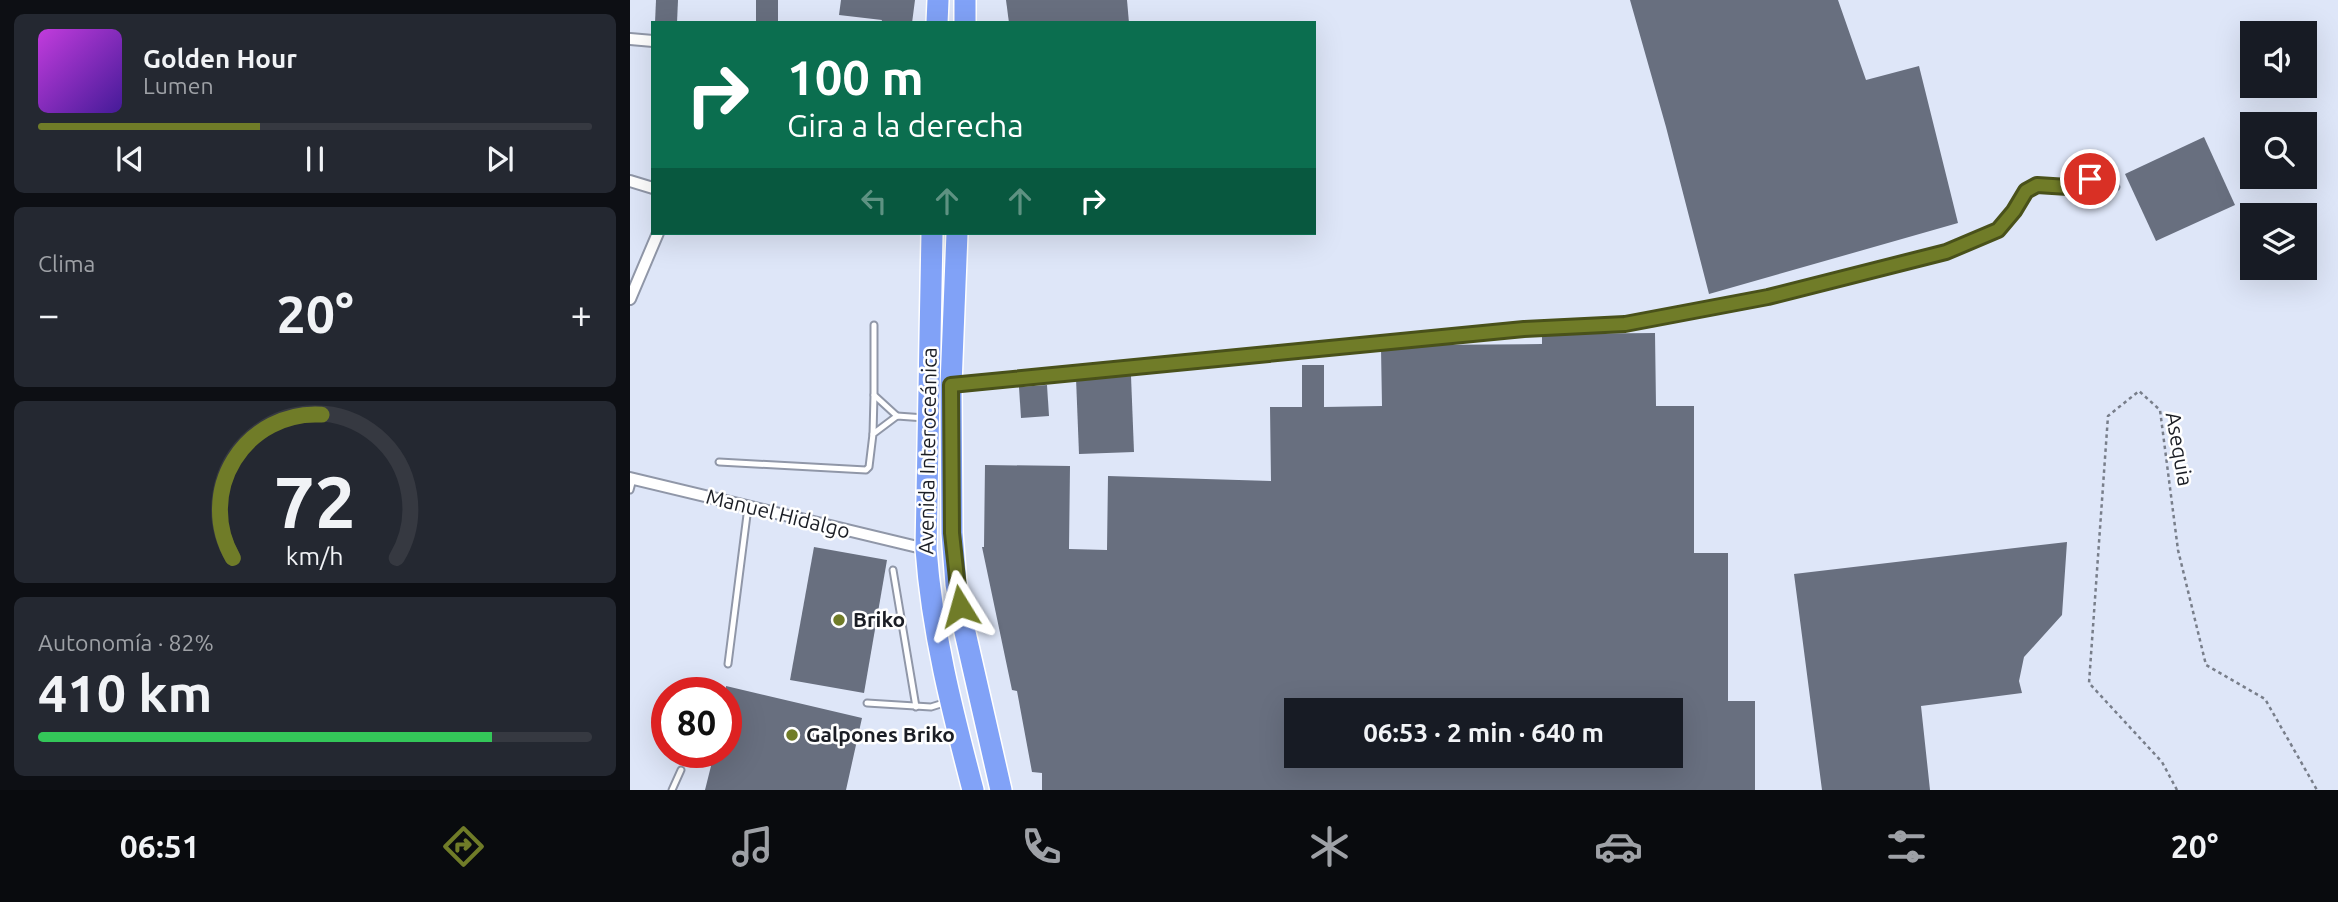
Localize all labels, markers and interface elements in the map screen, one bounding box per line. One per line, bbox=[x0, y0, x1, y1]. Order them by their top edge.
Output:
map controls bbox=[2240, 21, 2317, 280]
button: sound bbox=[2240, 21, 2317, 98]
text: Golden Hour bbox=[143, 44, 297, 73]
icon: right bbox=[672, 49, 763, 140]
text: 100 m bbox=[787, 49, 924, 104]
text: Lumen bbox=[143, 73, 214, 98]
text: Gira a la derecha bbox=[787, 107, 1024, 143]
button: search bbox=[2240, 112, 2317, 189]
icon: previous bbox=[111, 140, 149, 178]
icon: pause bbox=[296, 140, 334, 178]
icon: next bbox=[481, 140, 519, 178]
pin bbox=[2060, 149, 2120, 209]
icon: arrive bbox=[2071, 160, 2109, 198]
icon: left bbox=[855, 182, 893, 220]
icon: ahead bbox=[928, 182, 966, 220]
icon: ahead bbox=[1001, 182, 1039, 220]
icon: right bbox=[1074, 182, 1112, 220]
button: layers bbox=[2240, 203, 2317, 280]
text: Clima bbox=[38, 251, 95, 276]
text: 20° bbox=[276, 285, 354, 343]
text: − bbox=[38, 293, 59, 335]
text: + bbox=[571, 293, 592, 335]
street label: Avenida Interoceánica bbox=[913, 347, 941, 555]
street label: Asequia bbox=[2162, 410, 2198, 488]
text: 72 bbox=[274, 460, 356, 542]
street label: Manuel Hidalgo bbox=[704, 484, 853, 543]
text: km/h bbox=[286, 541, 344, 569]
position arrow bbox=[923, 569, 997, 643]
place label: Briko bbox=[853, 607, 905, 631]
marker: Briko bbox=[831, 612, 847, 628]
text: Autonomía · 82% bbox=[38, 630, 214, 655]
text: 410 km bbox=[38, 664, 212, 722]
speed limit sign: 80 bbox=[651, 677, 742, 768]
text: 06:53 · 2 min · 640 m bbox=[1363, 718, 1604, 747]
place label: Galpones Briko bbox=[806, 722, 955, 746]
marker: Galpones Briko bbox=[784, 727, 800, 743]
icon: directions bbox=[439, 822, 488, 871]
icon: music bbox=[728, 822, 777, 871]
icon: phone bbox=[1017, 822, 1066, 871]
icon: climate bbox=[1305, 822, 1354, 871]
icon: car bbox=[1594, 822, 1643, 871]
icon: filters bbox=[1882, 822, 1931, 871]
text: 06:51 bbox=[120, 828, 200, 864]
text: 20° bbox=[2171, 828, 2218, 864]

